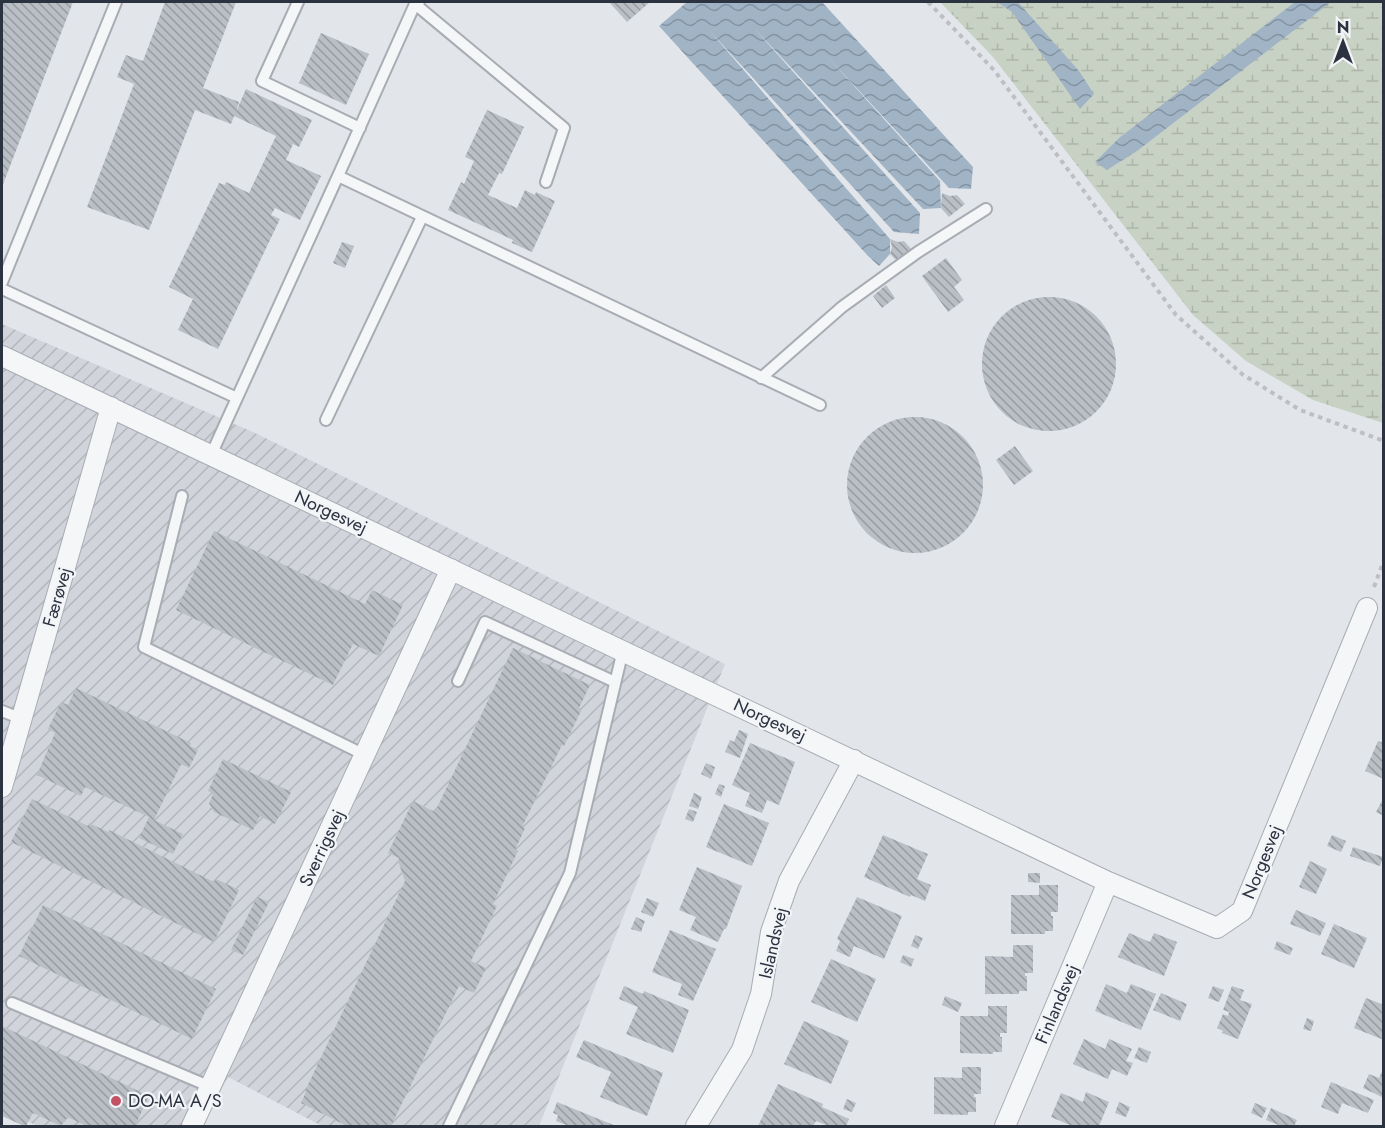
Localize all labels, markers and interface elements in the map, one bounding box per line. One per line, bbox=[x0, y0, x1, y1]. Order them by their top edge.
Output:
north arrow bbox=[1313, 12, 1373, 72]
text: N bbox=[1337, 16, 1349, 39]
street label: Norgesvej bbox=[290, 484, 372, 540]
street label: Færøvej bbox=[36, 564, 78, 630]
street label: Norgesvej bbox=[729, 692, 811, 748]
street label: Sverrigsvej bbox=[293, 805, 351, 891]
street label: Norgesvej bbox=[1235, 821, 1289, 903]
street label: Islandsvej bbox=[752, 905, 794, 981]
street label: Finlandsvej bbox=[1029, 960, 1085, 1048]
place label: DO-MA A/S bbox=[128, 1088, 222, 1114]
marker: DO-MA A/S bbox=[109, 1094, 123, 1108]

